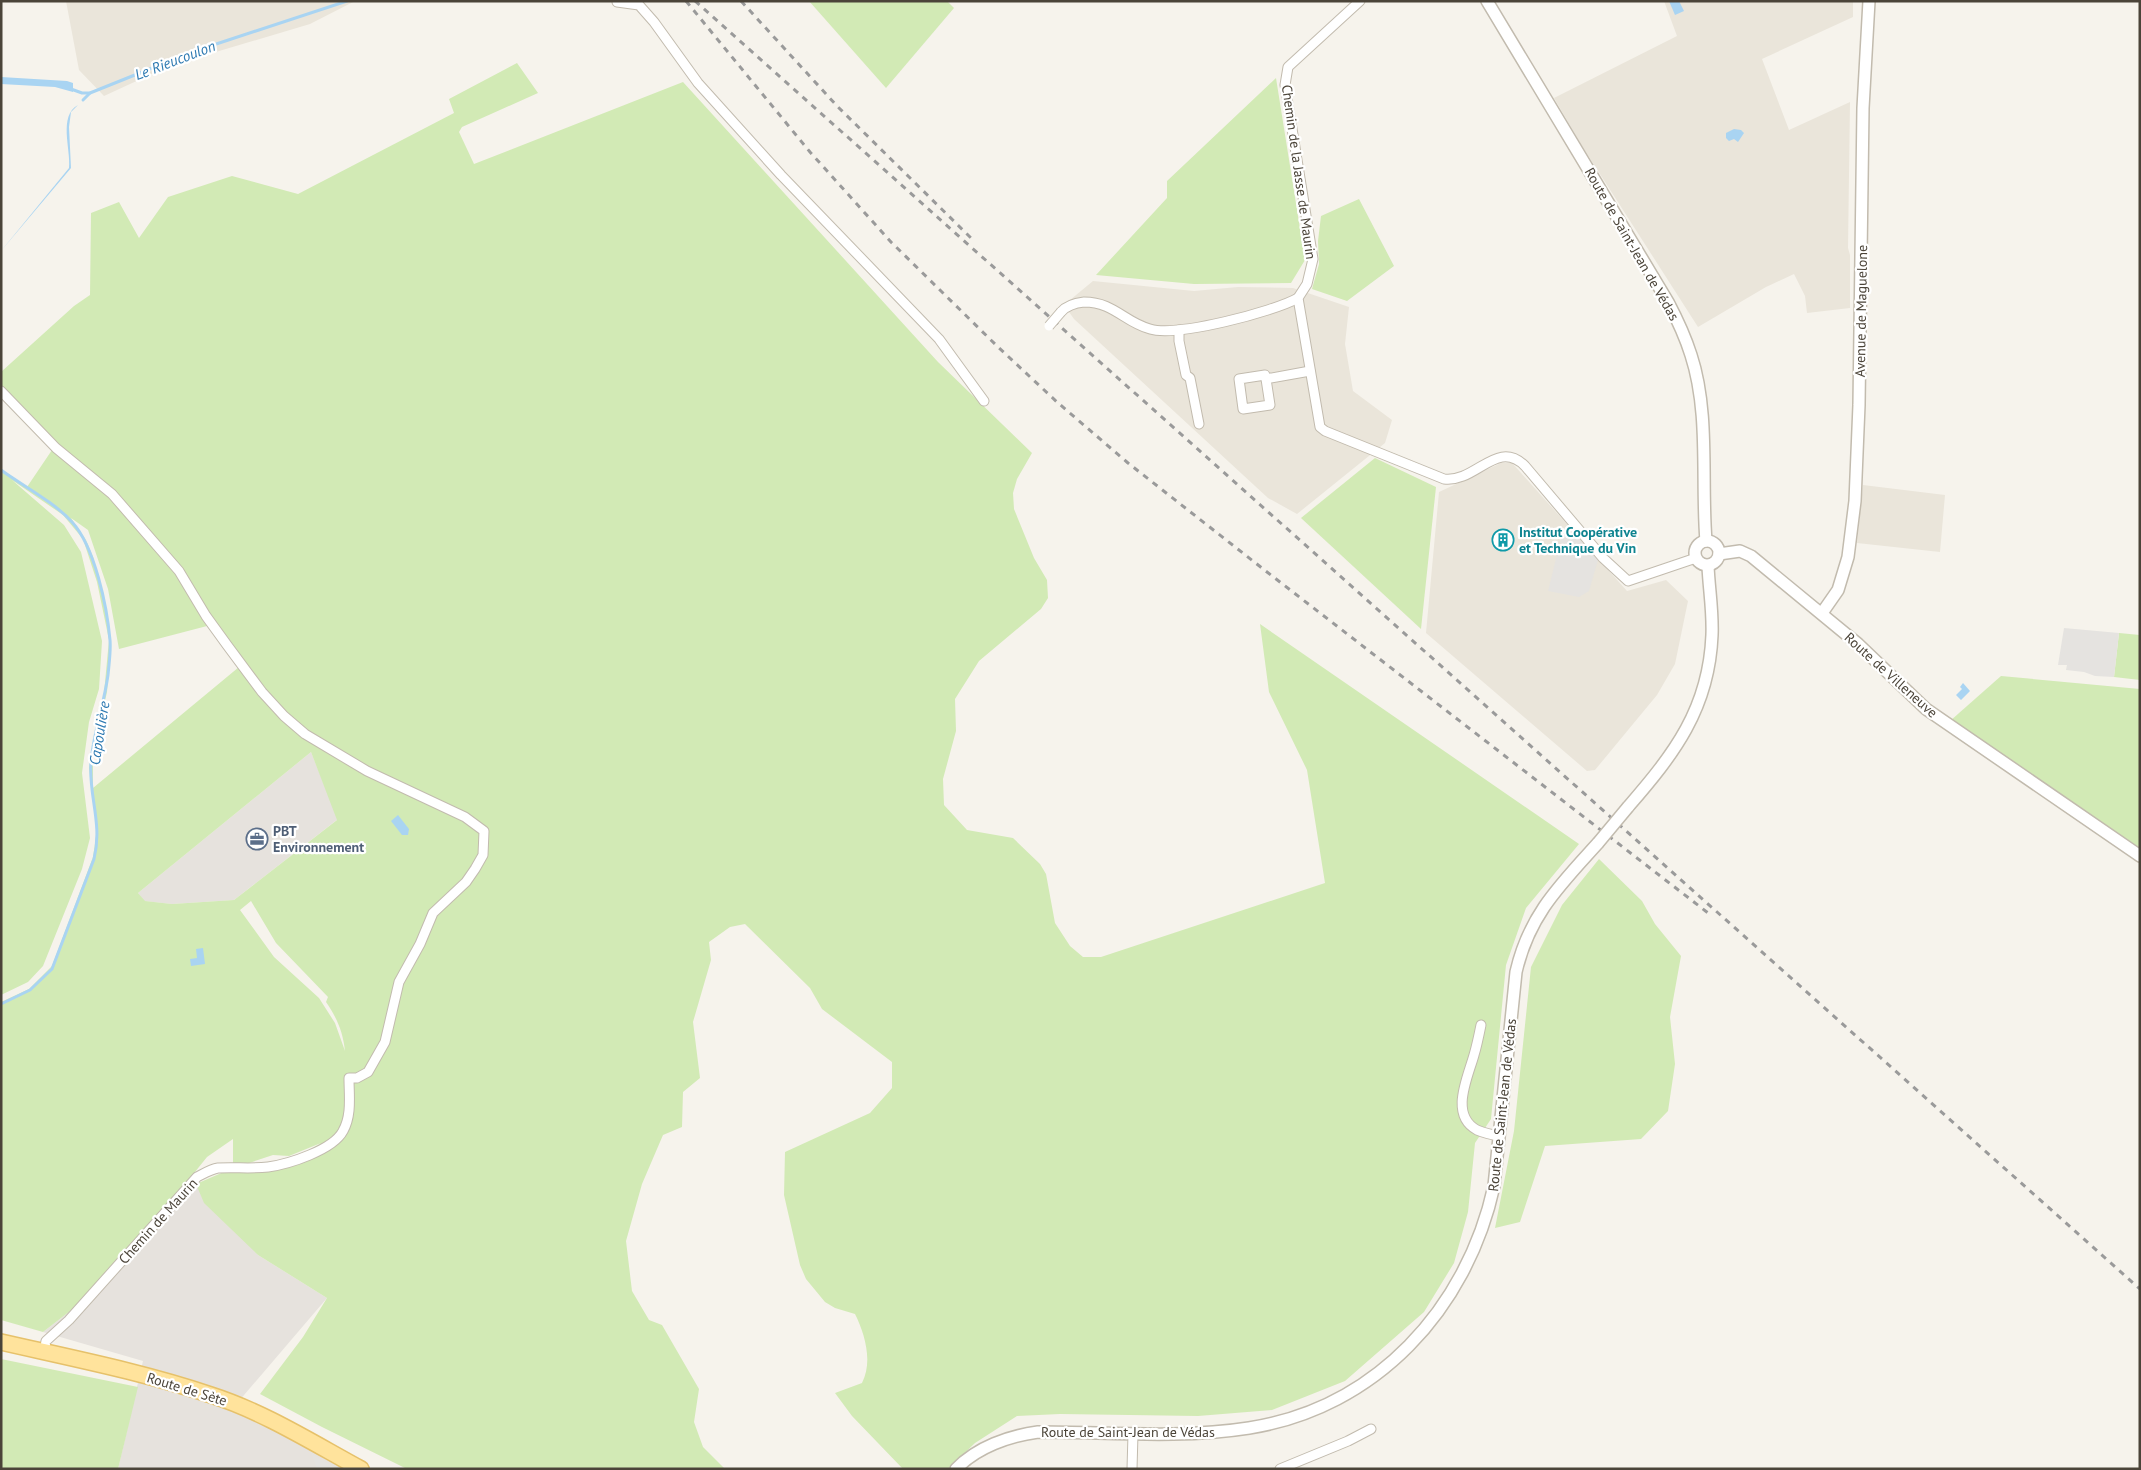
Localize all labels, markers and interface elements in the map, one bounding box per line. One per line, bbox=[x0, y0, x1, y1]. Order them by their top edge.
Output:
water label: Le Rieucoulon bbox=[132, 36, 218, 84]
street label: Chemin de la Jasse de Maurin bbox=[1278, 83, 1320, 261]
street label: Route de Saint-Jean de Védas bbox=[1581, 164, 1683, 324]
street label: Avenue de Maguelone bbox=[1851, 245, 1871, 377]
place label: Institut Coopérative et Technique du Vin bbox=[1519, 523, 1637, 557]
building icon: Institut Coopérative et Technique du Vin bbox=[1491, 528, 1515, 552]
street label: Route de Villeneuve bbox=[1841, 628, 1941, 722]
water label: Capoulière bbox=[85, 700, 113, 766]
place label: PBT Environnement bbox=[273, 822, 364, 856]
office icon: PBT Environnement bbox=[245, 827, 269, 851]
street label: Route de Saint-Jean de Védas bbox=[1484, 1018, 1520, 1192]
street label: Chemin de Maurin bbox=[115, 1174, 201, 1268]
street label: Route de Sète bbox=[145, 1368, 229, 1410]
street label: Route de Saint-Jean de Védas bbox=[1041, 1423, 1215, 1441]

